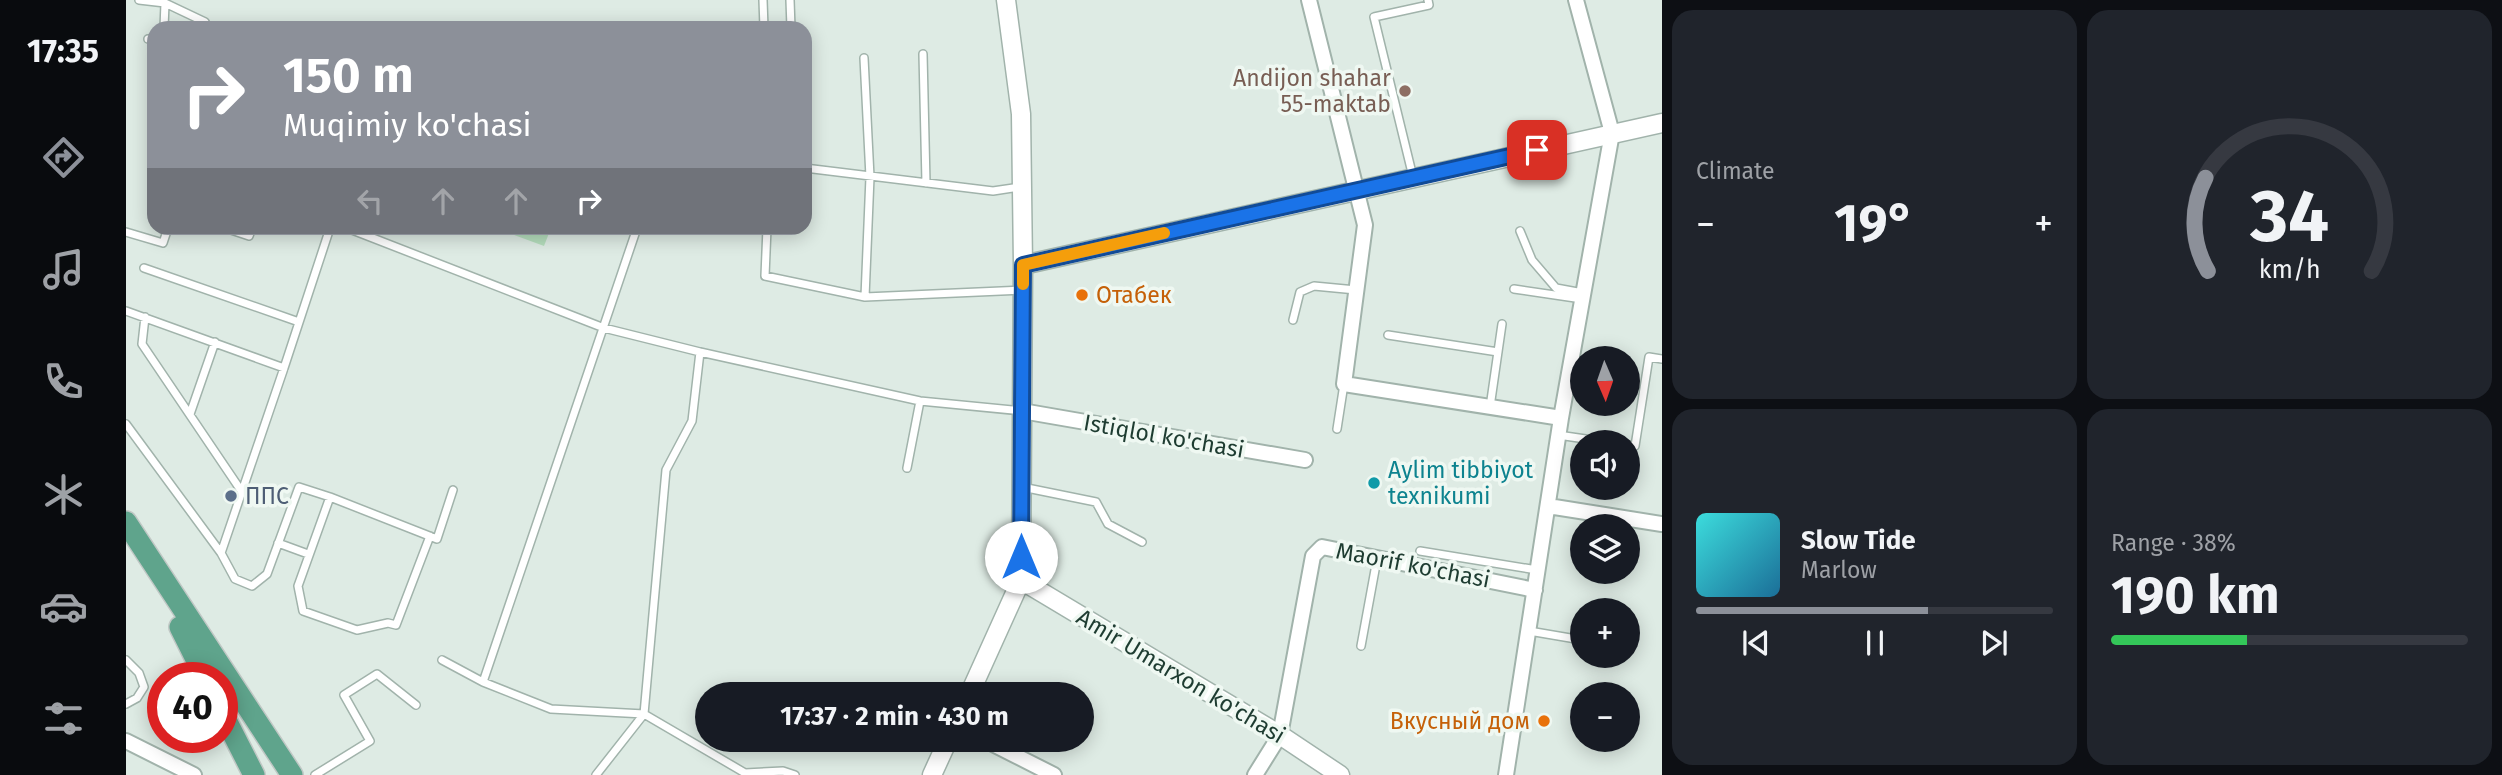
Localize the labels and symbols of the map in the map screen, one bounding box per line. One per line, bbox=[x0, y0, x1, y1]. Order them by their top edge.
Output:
place label: Andijon shahar 55-maktab bbox=[1233, 64, 1391, 118]
marker: Andijon shahar 55-maktab bbox=[1397, 83, 1413, 99]
pin bbox=[1507, 120, 1567, 180]
place label: Отабек bbox=[1096, 281, 1172, 309]
marker: Отабек bbox=[1074, 287, 1090, 303]
north arrow bbox=[1570, 346, 1640, 416]
street label: Istiqlol ko'chasi bbox=[1082, 408, 1246, 464]
place label: Aylim tibbiyot texnikumi bbox=[1388, 456, 1534, 510]
marker: Aylim tibbiyot texnikumi bbox=[1366, 475, 1382, 491]
place label: ППС bbox=[245, 482, 289, 510]
marker: ППС bbox=[223, 488, 239, 504]
position arrow bbox=[984, 520, 1058, 594]
street label: Maorif ko'chasi bbox=[1333, 536, 1493, 594]
street label: Amir Umarxon ko'chasi bbox=[1072, 603, 1290, 749]
speed limit sign: 40 bbox=[147, 662, 238, 753]
place label: Вкусный дом bbox=[1390, 707, 1530, 735]
marker: Вкусный дом bbox=[1536, 713, 1552, 729]

